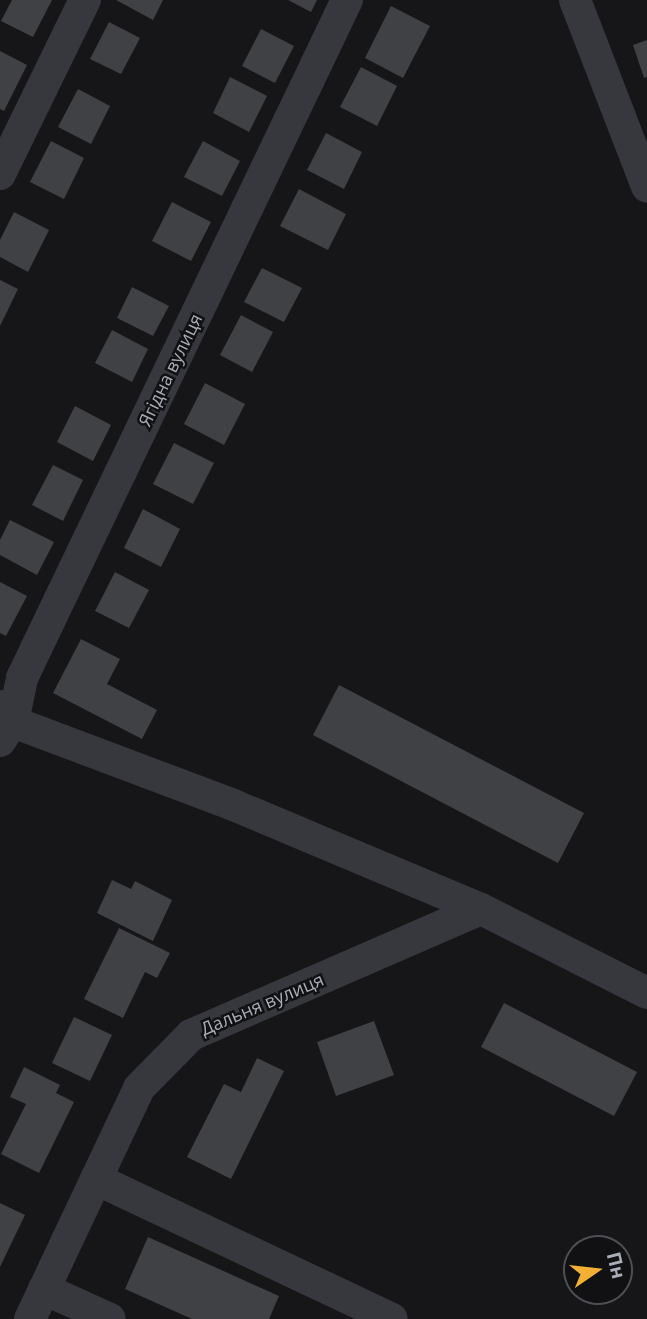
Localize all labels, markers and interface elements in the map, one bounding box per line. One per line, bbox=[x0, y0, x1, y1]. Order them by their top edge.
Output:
street label: Ягідна вулиця bbox=[133, 310, 207, 430]
street label: Дальня вулиця bbox=[197, 968, 327, 1040]
north arrow bbox=[563, 1235, 633, 1305]
text: Пн bbox=[601, 1249, 632, 1282]

